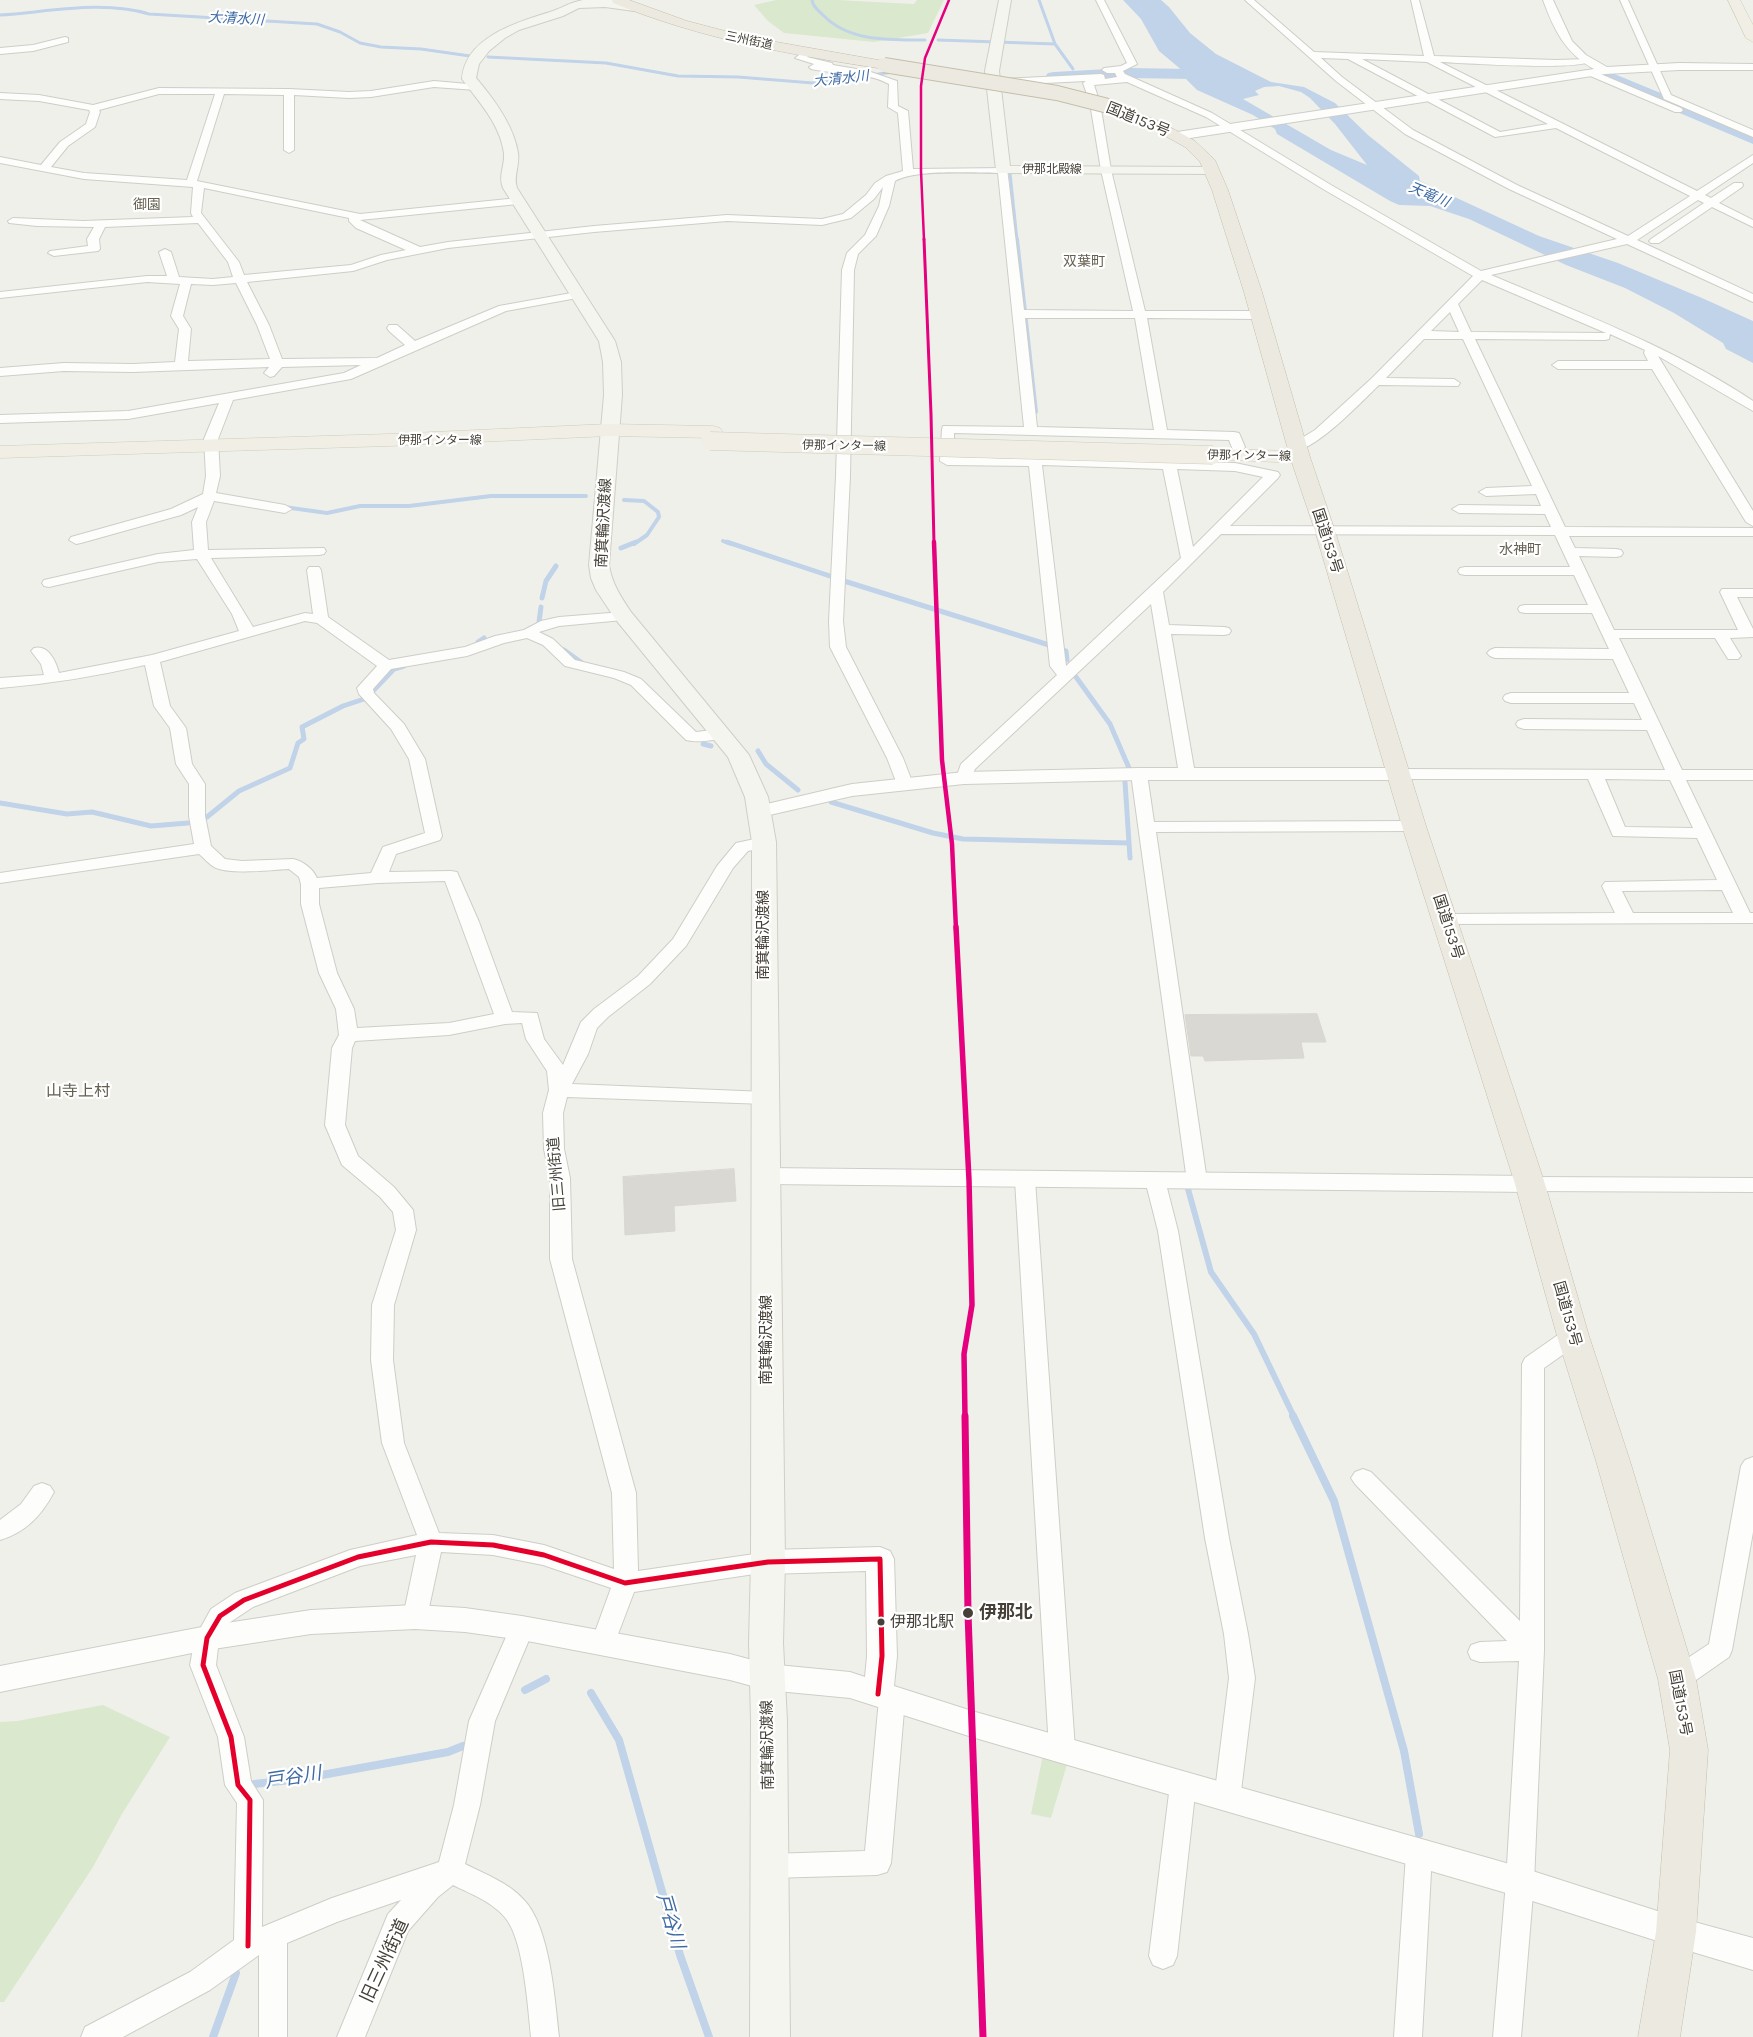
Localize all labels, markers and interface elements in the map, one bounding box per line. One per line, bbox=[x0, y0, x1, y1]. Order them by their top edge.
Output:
water label: 大清水川 bbox=[208, 9, 264, 29]
street label: 三州街道 bbox=[724, 29, 774, 53]
water label: 大清水川 bbox=[812, 68, 870, 90]
street label: 国道153号 bbox=[1103, 99, 1173, 141]
street label: 伊那北殿線 bbox=[1022, 163, 1082, 177]
water label: 天竜川 bbox=[1406, 179, 1452, 211]
district label: 御園 bbox=[133, 197, 161, 213]
district label: 双葉町 bbox=[1063, 254, 1105, 270]
street label: 伊那インター線 bbox=[398, 434, 482, 448]
street label: 伊那インター線 bbox=[802, 438, 886, 454]
street label: 伊那インター線 bbox=[1207, 448, 1291, 464]
street label: 南箕輪沢渡線 bbox=[593, 478, 615, 568]
street label: 国道153号 bbox=[1308, 506, 1346, 576]
district label: 水神町 bbox=[1499, 542, 1541, 558]
street label: 南箕輪沢渡線 bbox=[755, 890, 773, 980]
street label: 国道153号 bbox=[1429, 892, 1467, 962]
district label: 山寺上村 bbox=[46, 1081, 110, 1101]
street label: 旧三州街道 bbox=[545, 1136, 569, 1212]
street label: 国道153号 bbox=[1549, 1279, 1585, 1349]
street label: 南箕輪沢渡線 bbox=[758, 1295, 776, 1385]
place label: 伊那北 bbox=[979, 1602, 1033, 1624]
marker: 伊那北 bbox=[961, 1606, 975, 1620]
place label: 伊那北駅 bbox=[890, 1612, 954, 1632]
marker: 伊那北駅 bbox=[876, 1617, 886, 1627]
street label: 国道153号 bbox=[1665, 1668, 1695, 1738]
street label: 南箕輪沢渡線 bbox=[758, 1700, 778, 1790]
water label: 戸谷川 bbox=[263, 1762, 323, 1794]
water label: 戸谷川 bbox=[651, 1890, 689, 1952]
street label: 旧三州街道 bbox=[356, 1916, 414, 2006]

